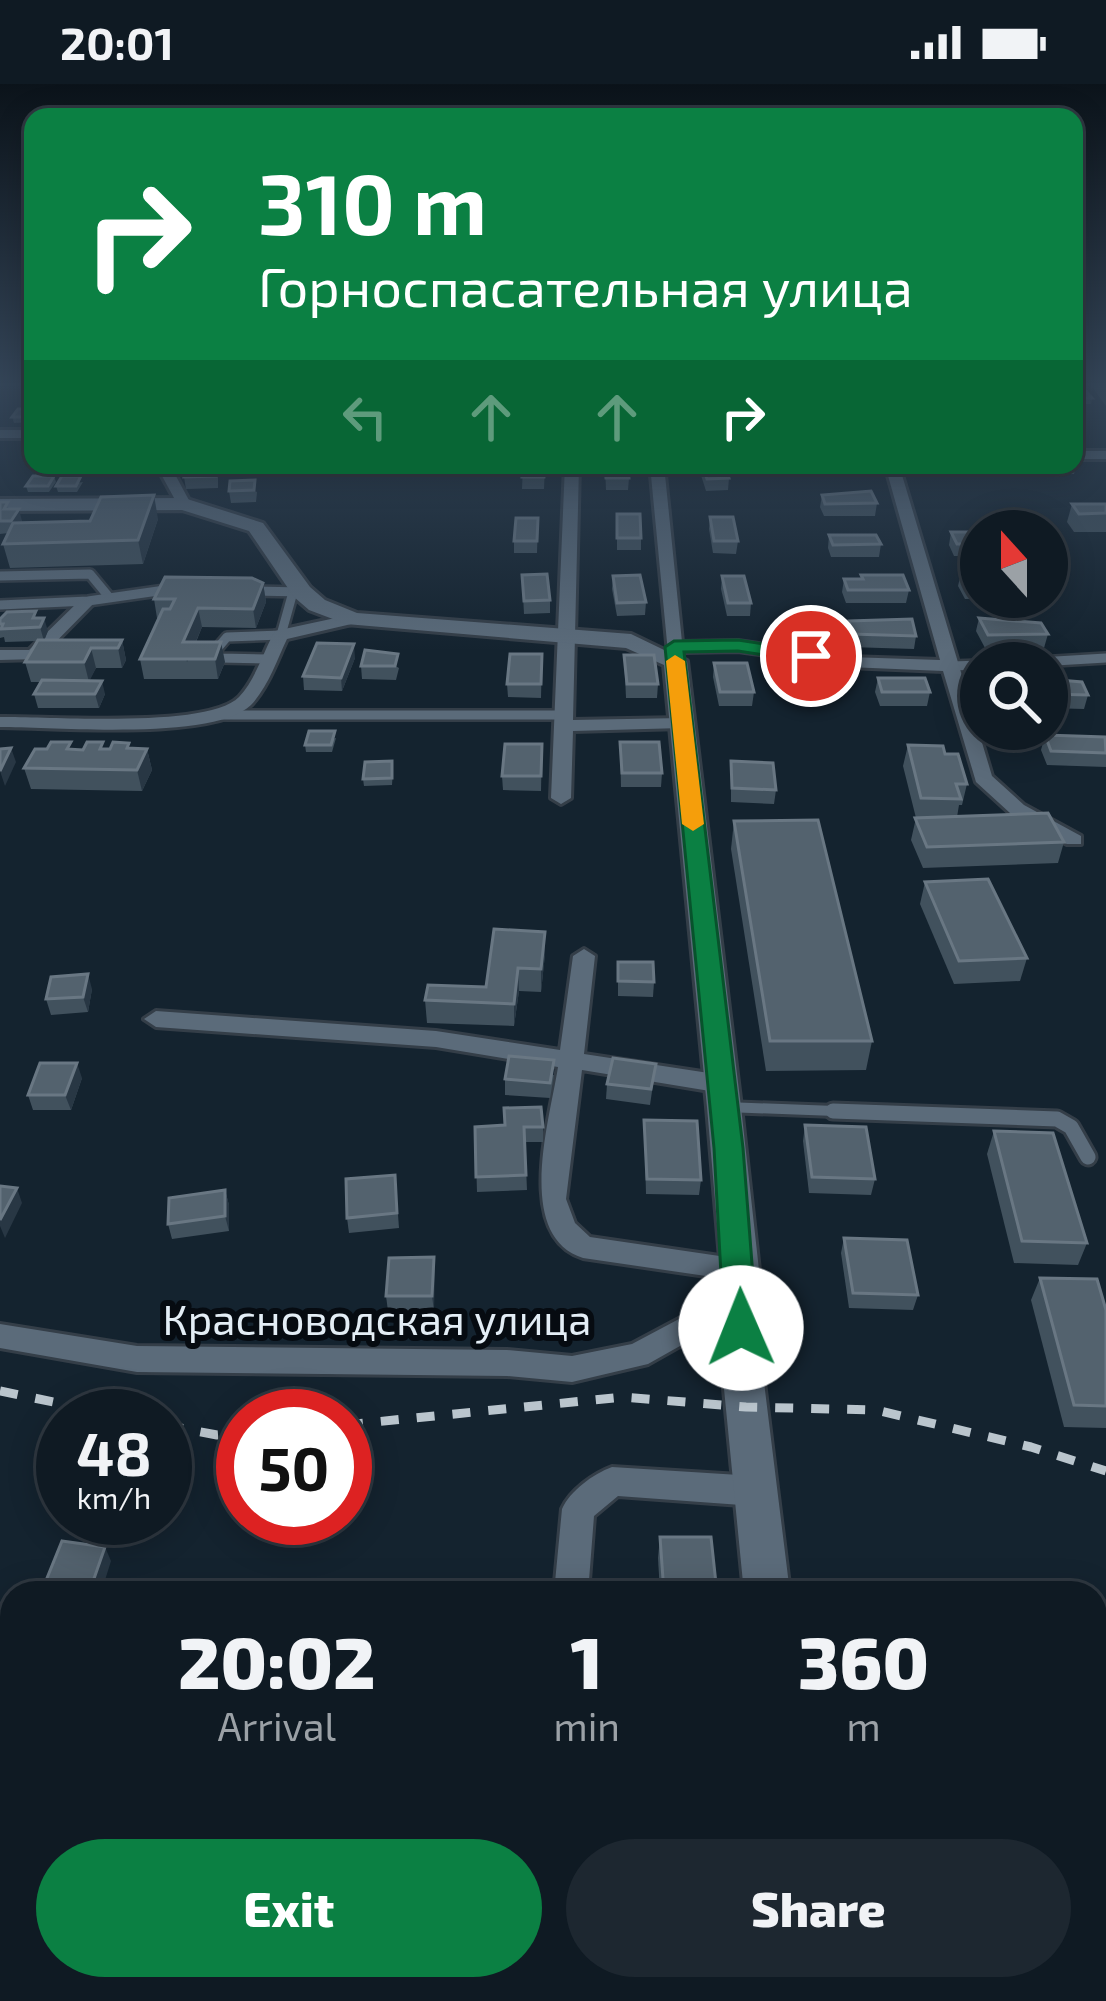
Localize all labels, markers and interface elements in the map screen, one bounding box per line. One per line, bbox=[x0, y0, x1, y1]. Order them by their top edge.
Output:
text: 20:01 bbox=[60, 15, 174, 69]
text: 310 m bbox=[258, 151, 487, 252]
icon: right bbox=[60, 156, 216, 312]
text: Горноспасательная улица bbox=[258, 253, 913, 318]
icon: left bbox=[332, 384, 398, 450]
icon: ahead bbox=[458, 384, 524, 450]
icon: ahead bbox=[584, 384, 650, 450]
icon: right bbox=[710, 384, 776, 450]
north arrow bbox=[960, 510, 1068, 618]
map controls bbox=[960, 510, 1068, 750]
pin bbox=[760, 605, 862, 707]
icon: arrive bbox=[778, 623, 844, 689]
button: search bbox=[960, 642, 1068, 750]
position arrow bbox=[678, 1265, 804, 1391]
street label: Красноводская улица bbox=[163, 1293, 591, 1344]
speed limit sign: 50 bbox=[216, 1389, 372, 1545]
text: 48 bbox=[76, 1416, 152, 1488]
text: km/h bbox=[77, 1479, 151, 1515]
text: 20:02 bbox=[178, 1617, 375, 1703]
text: 1 bbox=[570, 1617, 603, 1703]
text: 360 bbox=[798, 1617, 929, 1703]
text: Arrival bbox=[217, 1702, 336, 1749]
text: min bbox=[553, 1702, 620, 1749]
text: m bbox=[846, 1702, 881, 1749]
button: Exit bbox=[36, 1839, 542, 1977]
button: Share bbox=[566, 1839, 1071, 1977]

